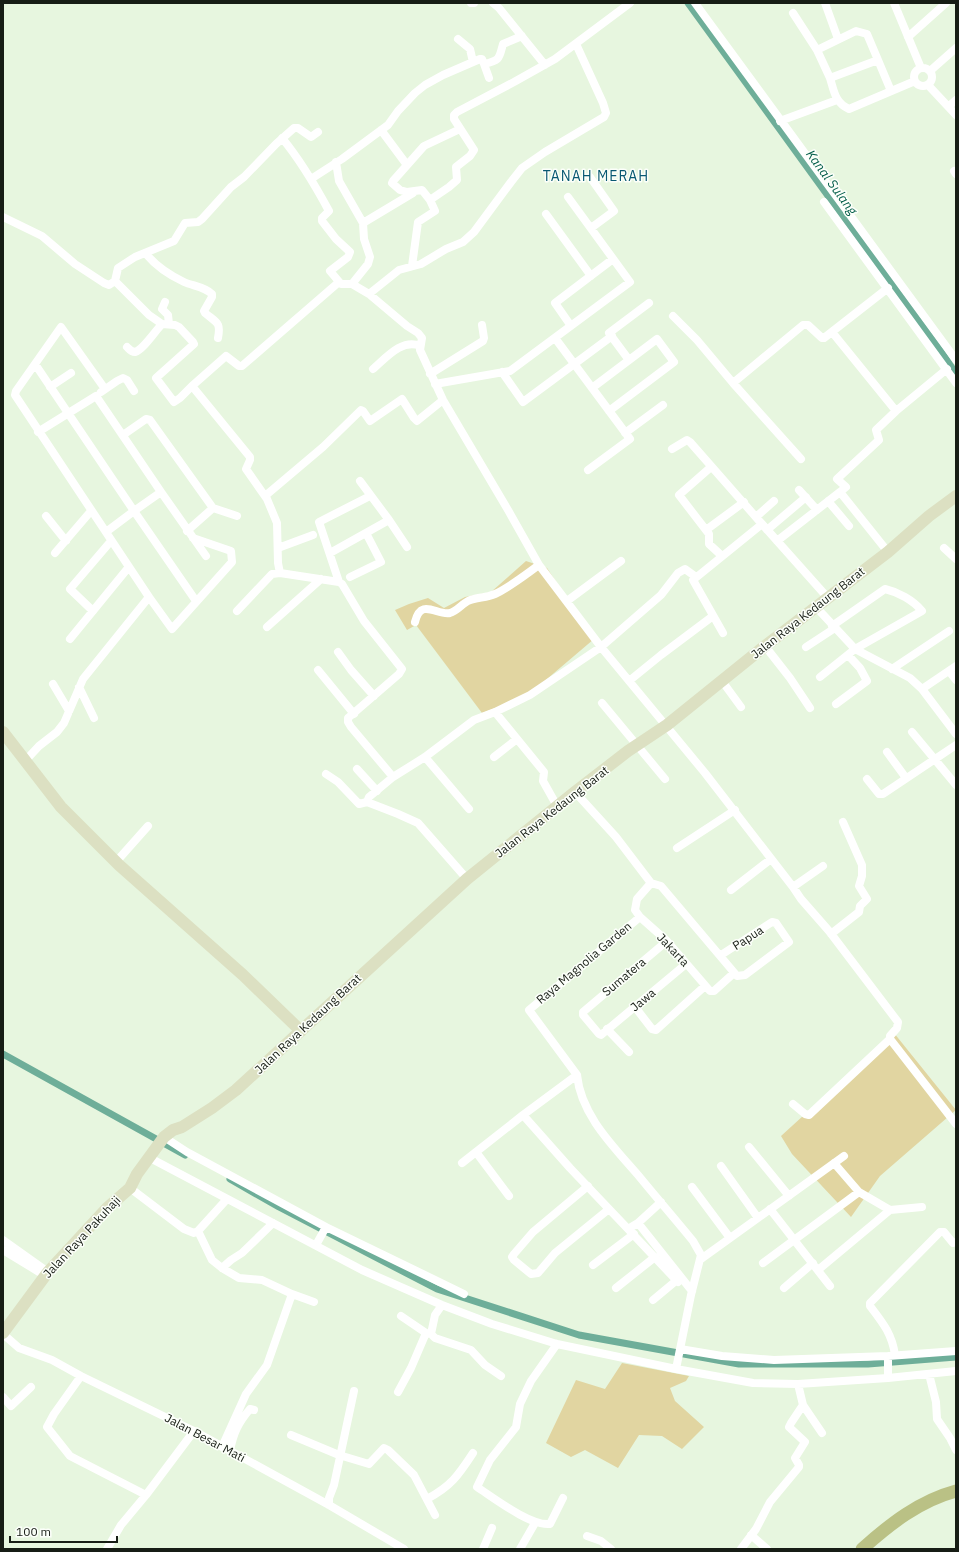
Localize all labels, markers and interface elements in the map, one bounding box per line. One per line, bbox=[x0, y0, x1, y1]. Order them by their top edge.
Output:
water label: Kanal Sulang bbox=[802, 146, 862, 219]
district label: TANAH MERAH bbox=[543, 167, 649, 185]
street label: Jalan Raya Kedaung Barat bbox=[748, 564, 868, 662]
street label: Jalan Raya Kedaung Barat bbox=[492, 763, 612, 861]
street label: Raya Magnolia Garden bbox=[533, 918, 634, 1007]
street label: Papua bbox=[729, 922, 766, 953]
street label: Jakarta bbox=[654, 930, 693, 970]
street label: Sumatera bbox=[599, 954, 649, 999]
street label: Jalan Raya Kedaung Barat bbox=[251, 970, 364, 1077]
street label: Jawa bbox=[627, 984, 659, 1014]
street label: Jalan Raya Pakuhaji bbox=[40, 1193, 123, 1281]
street label: Jalan Besar Mati bbox=[162, 1410, 248, 1465]
scale bar bbox=[10, 1518, 117, 1544]
text: 100 m bbox=[16, 1524, 51, 1539]

